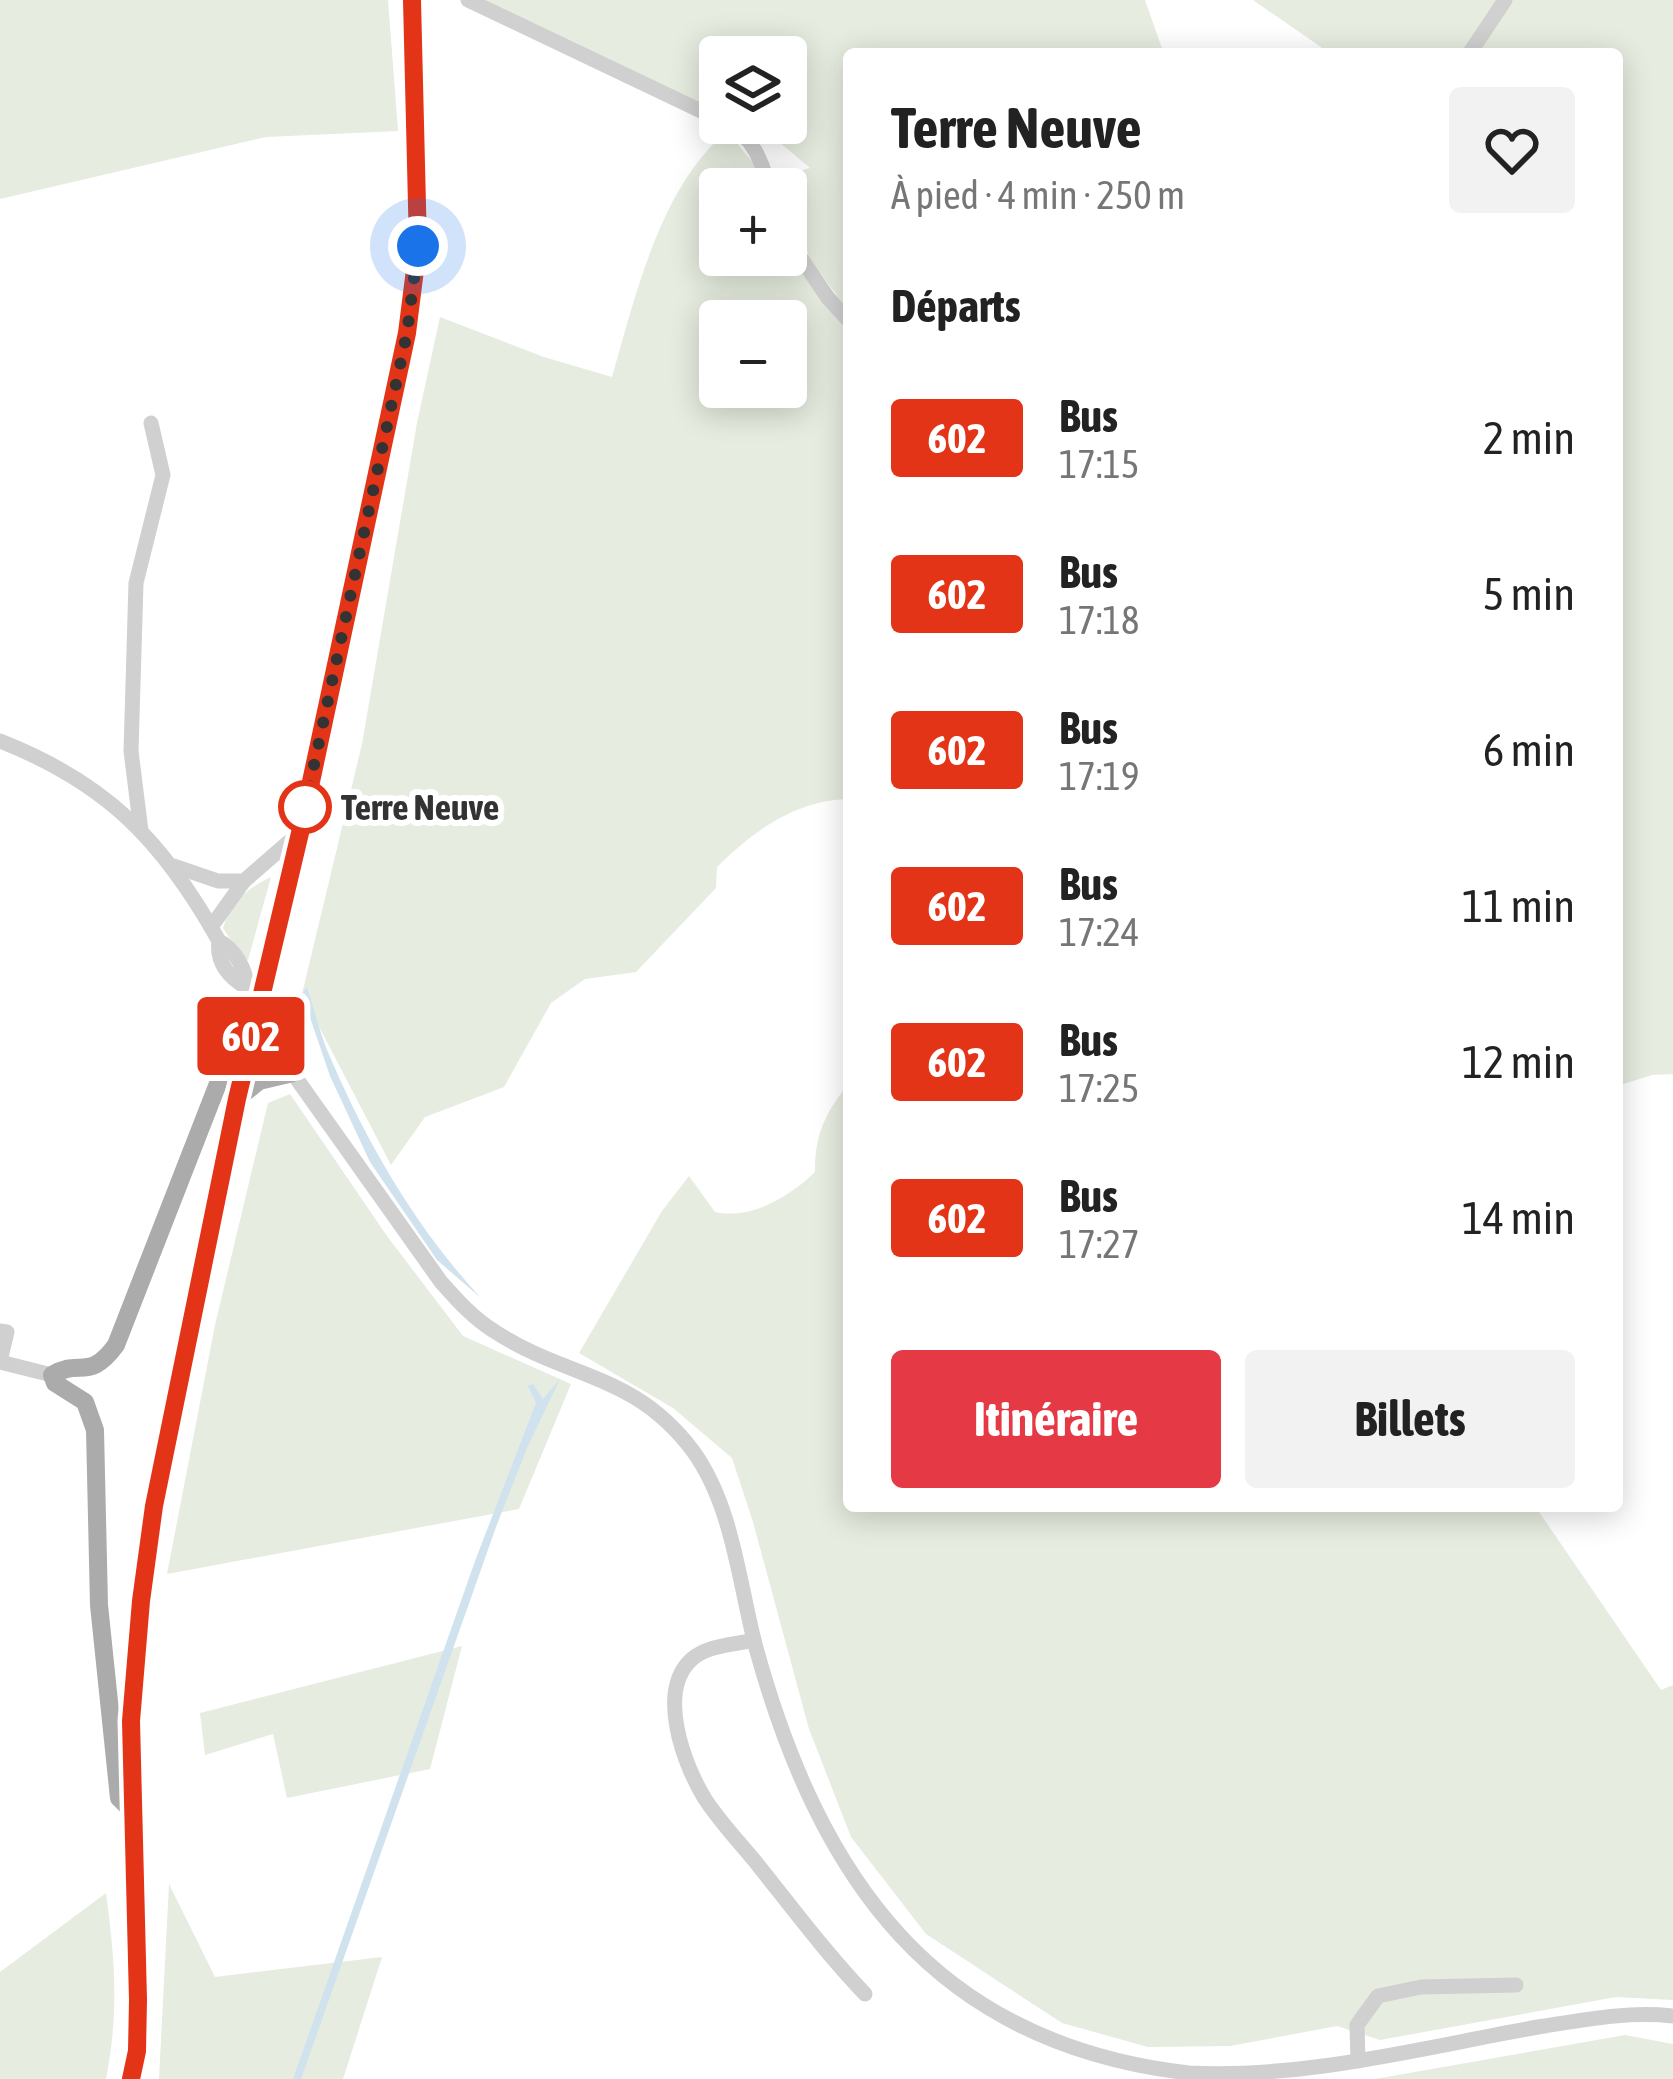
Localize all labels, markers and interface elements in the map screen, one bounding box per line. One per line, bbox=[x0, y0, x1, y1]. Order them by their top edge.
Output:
map controls bbox=[699, 36, 807, 408]
button: layers bbox=[699, 36, 807, 144]
button: heart bbox=[1449, 87, 1575, 213]
text: Terre Neuve bbox=[891, 95, 1142, 160]
button: + bbox=[699, 168, 807, 276]
text: À pied · 4 min · 250 m bbox=[891, 173, 1185, 217]
your location bbox=[388, 216, 448, 276]
text: Départs bbox=[891, 280, 1021, 332]
button: − bbox=[699, 300, 807, 408]
text: Bus bbox=[1059, 390, 1118, 442]
text: 2 min bbox=[1483, 412, 1575, 464]
text: 602 bbox=[927, 414, 987, 462]
text: 17:15 bbox=[1059, 442, 1139, 486]
text: Bus bbox=[1059, 546, 1118, 598]
text: 5 min bbox=[1483, 568, 1575, 620]
text: 602 bbox=[927, 570, 987, 618]
text: 17:18 bbox=[1059, 598, 1139, 642]
text: Bus bbox=[1059, 702, 1118, 754]
text: 6 min bbox=[1483, 724, 1575, 776]
text: 602 bbox=[927, 726, 987, 774]
text: 17:19 bbox=[1059, 754, 1139, 798]
marker: Terre Neuve bbox=[280, 782, 330, 832]
place label: Terre Neuve bbox=[341, 786, 499, 828]
text: Bus bbox=[1059, 858, 1118, 910]
text: 11 min bbox=[1462, 880, 1575, 932]
text: 602 bbox=[927, 882, 987, 930]
text: 17:24 bbox=[1059, 910, 1139, 954]
line badge: 602 bbox=[182, 997, 320, 1075]
text: 602 bbox=[221, 1012, 281, 1060]
text: Bus bbox=[1059, 1014, 1118, 1066]
text: 12 min bbox=[1462, 1036, 1575, 1088]
text: 602 bbox=[927, 1038, 987, 1086]
text: 17:25 bbox=[1059, 1066, 1139, 1110]
text: Bus bbox=[1059, 1170, 1118, 1222]
text: 14 min bbox=[1462, 1192, 1575, 1244]
text: 602 bbox=[927, 1194, 987, 1242]
text: 17:27 bbox=[1059, 1222, 1139, 1266]
button: Itinéraire bbox=[891, 1350, 1221, 1488]
button: Billets bbox=[1245, 1350, 1575, 1488]

